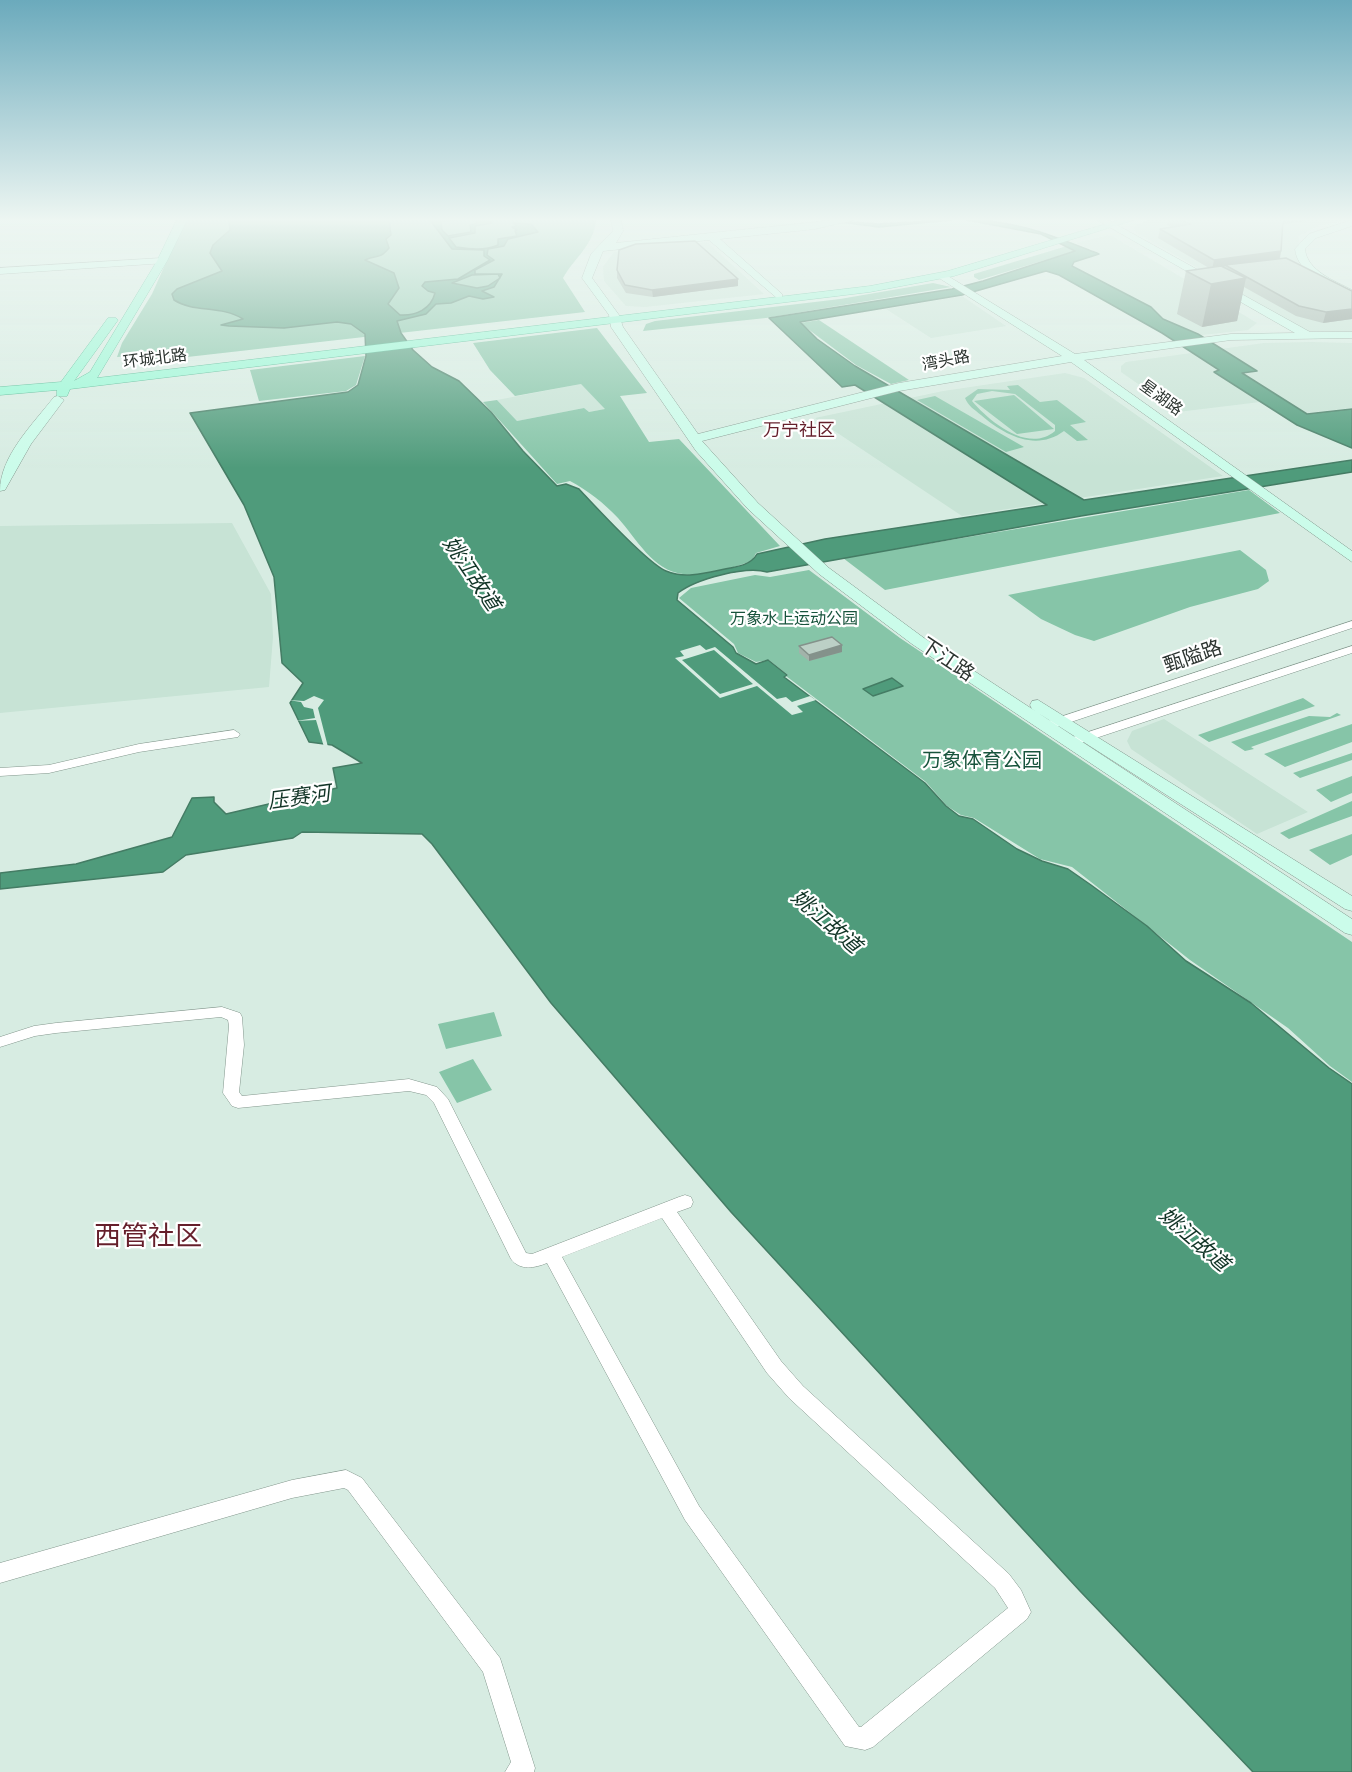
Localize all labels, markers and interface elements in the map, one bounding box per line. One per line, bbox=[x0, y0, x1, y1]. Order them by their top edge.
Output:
street label: 环城北路 bbox=[122, 346, 188, 372]
street label: 湾头路 bbox=[921, 347, 971, 375]
street label: 星湖路 bbox=[1136, 376, 1186, 420]
district label: 万宁社区 bbox=[763, 420, 835, 442]
water label: 姚江故道 bbox=[437, 532, 505, 616]
park label: 万象水上运动公园 bbox=[730, 609, 858, 629]
street label: 下江路 bbox=[915, 633, 979, 687]
street label: 甄隘路 bbox=[1161, 636, 1225, 678]
park label: 万象体育公园 bbox=[922, 749, 1042, 773]
water label: 压赛河 bbox=[266, 781, 332, 815]
water label: 姚江故道 bbox=[786, 885, 866, 959]
water label: 姚江故道 bbox=[1154, 1203, 1234, 1277]
district label: 西管社区 bbox=[94, 1221, 202, 1253]

